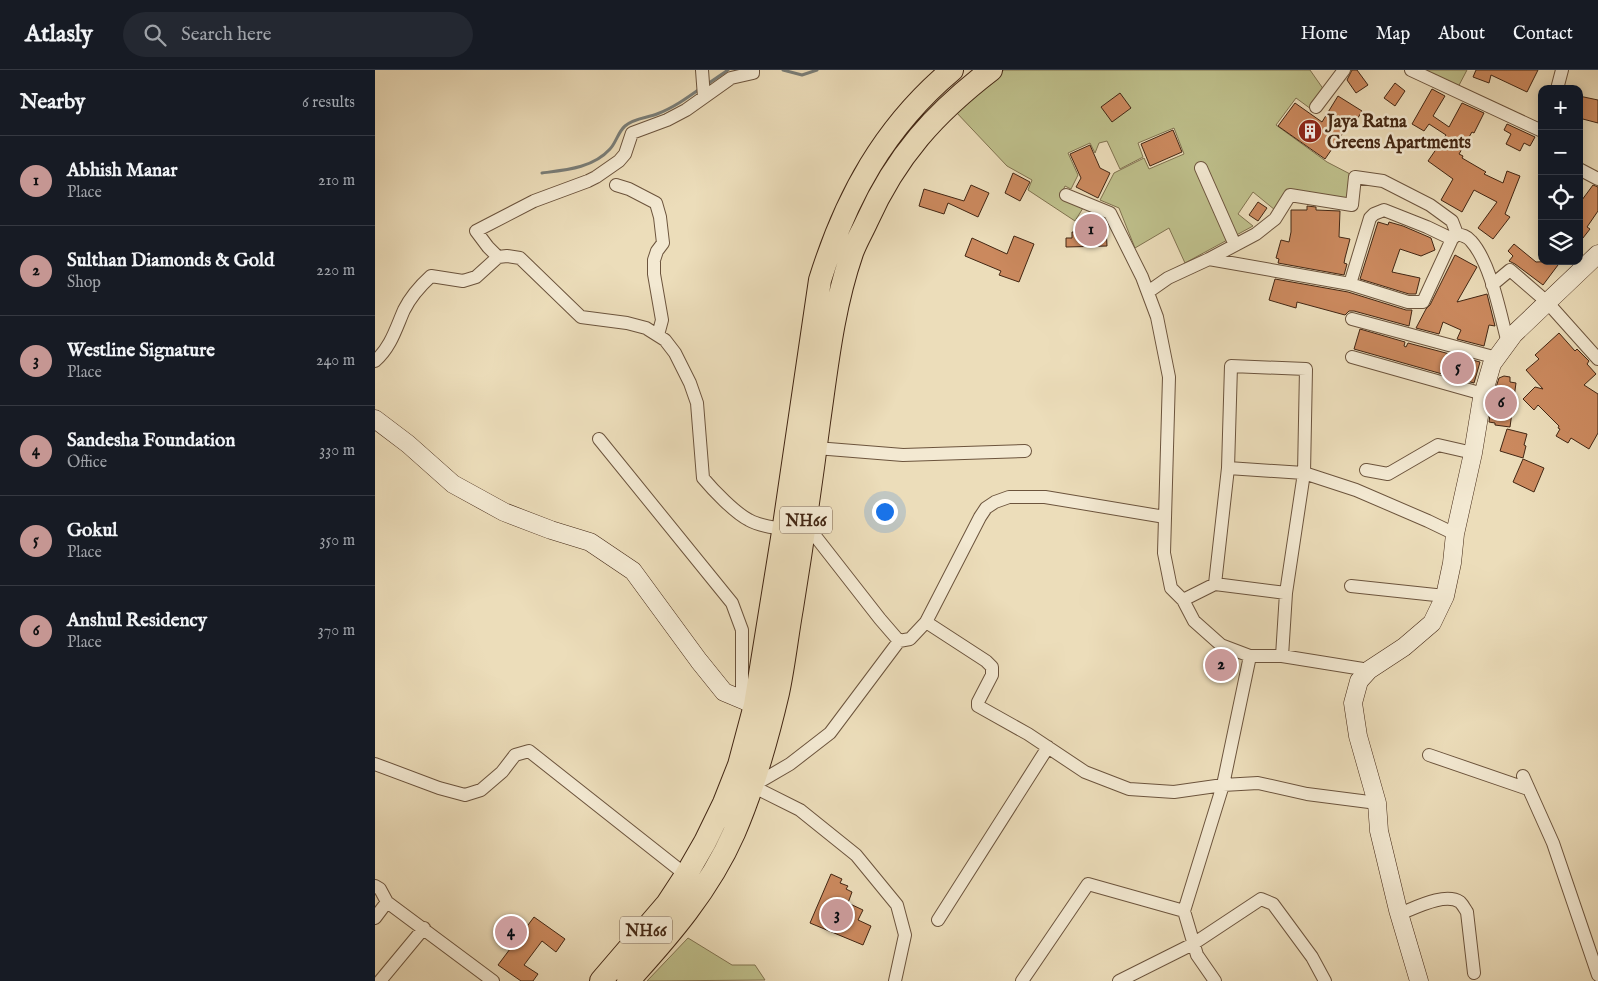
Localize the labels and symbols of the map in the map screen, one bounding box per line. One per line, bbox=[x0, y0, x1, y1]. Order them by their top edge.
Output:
place label: Jaya Ratna Greens Apartments bbox=[1325, 111, 1472, 155]
building icon: Jaya Ratna Greens Apartments bbox=[1297, 118, 1323, 144]
pin: 1 bbox=[1075, 211, 1107, 249]
pin: 5 bbox=[1442, 349, 1474, 387]
pin: 6 bbox=[1485, 384, 1517, 422]
your location bbox=[872, 499, 898, 525]
road number: NH66 bbox=[780, 506, 832, 534]
pin: 2 bbox=[1205, 646, 1237, 684]
pin: 3 bbox=[821, 896, 853, 934]
pin: 4 bbox=[495, 913, 527, 951]
road number: NH66 bbox=[620, 916, 672, 944]

